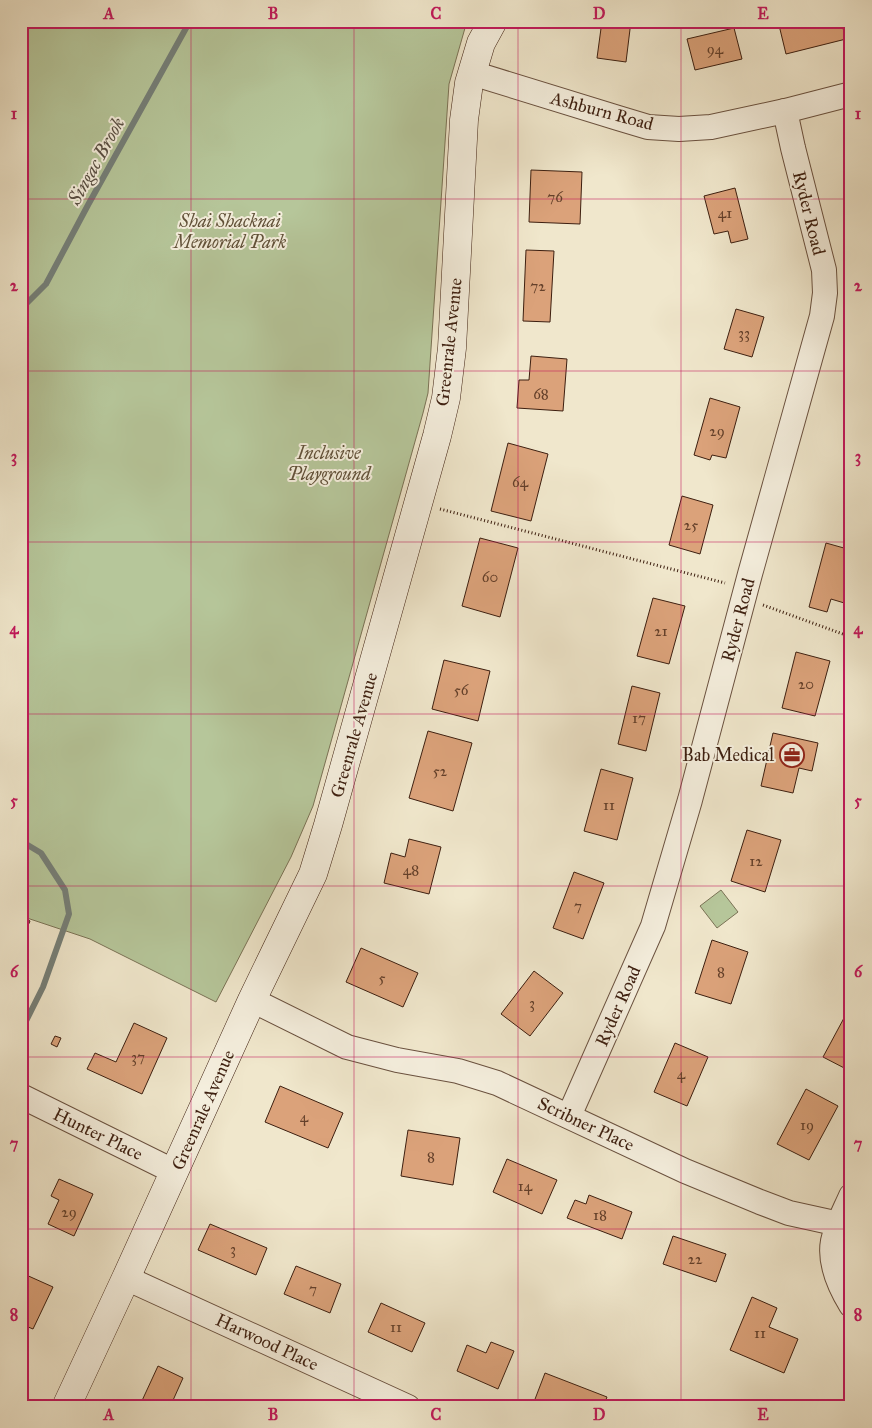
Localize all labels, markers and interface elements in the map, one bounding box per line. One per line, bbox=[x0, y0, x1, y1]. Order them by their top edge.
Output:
text: A bbox=[103, 4, 115, 23]
text: B bbox=[268, 4, 278, 23]
text: C bbox=[431, 4, 442, 23]
text: D bbox=[593, 4, 606, 23]
text: E bbox=[757, 4, 769, 23]
house number: 94 bbox=[707, 40, 724, 58]
street label: Ashburn Road bbox=[547, 86, 656, 135]
text: 1 bbox=[11, 104, 18, 123]
text: 1 bbox=[855, 104, 862, 123]
water label: Singac Brook bbox=[62, 113, 130, 210]
street label: Ryder Road bbox=[788, 169, 830, 257]
house number: 76 bbox=[547, 188, 564, 206]
house number: 41 bbox=[718, 204, 732, 222]
park label: Shai Shacknai Memorial Park bbox=[172, 210, 286, 253]
text: 2 bbox=[10, 276, 19, 295]
text: 2 bbox=[854, 276, 863, 295]
street label: Greenrale Avenue bbox=[431, 277, 467, 407]
house number: 72 bbox=[530, 277, 546, 295]
house number: 33 bbox=[738, 324, 750, 342]
house number: 68 bbox=[533, 385, 549, 403]
house number: 29 bbox=[709, 422, 725, 440]
park label: Inclusive Playground bbox=[287, 442, 372, 485]
text: 3 bbox=[11, 447, 17, 467]
text: 3 bbox=[855, 447, 861, 467]
house number: 64 bbox=[512, 473, 529, 491]
house number: 25 bbox=[684, 516, 698, 534]
house number: 60 bbox=[482, 568, 498, 586]
street label: Ryder Road bbox=[716, 576, 760, 664]
text: 4 bbox=[10, 619, 20, 639]
text: 4 bbox=[854, 619, 864, 639]
house number: 21 bbox=[654, 622, 668, 640]
street label: Greenrale Avenue bbox=[326, 670, 382, 800]
house number: 20 bbox=[798, 675, 814, 693]
house number: 56 bbox=[454, 681, 470, 699]
house number: 17 bbox=[632, 709, 646, 727]
office icon: Bab Medical bbox=[779, 742, 805, 768]
place label: Bab Medical bbox=[682, 744, 774, 766]
house number: 52 bbox=[433, 762, 448, 780]
text: 5 bbox=[10, 791, 18, 810]
text: 5 bbox=[854, 791, 862, 810]
house number: 11 bbox=[603, 796, 615, 814]
house number: 12 bbox=[749, 852, 763, 870]
house number: 48 bbox=[403, 861, 419, 879]
house number: 7 bbox=[574, 897, 582, 915]
text: 6 bbox=[10, 962, 19, 981]
street label: Ryder Road bbox=[590, 962, 646, 1050]
text: 6 bbox=[854, 962, 863, 981]
house number: 8 bbox=[717, 963, 725, 981]
house number: 5 bbox=[379, 969, 386, 987]
house number: 3 bbox=[529, 994, 535, 1012]
street label: Greenrale Avenue bbox=[167, 1047, 239, 1173]
house number: 37 bbox=[131, 1048, 145, 1066]
house number: 4 bbox=[677, 1065, 686, 1083]
street label: Scribner Place bbox=[534, 1092, 638, 1156]
street label: Hunter Place bbox=[50, 1103, 146, 1165]
house number: 4 bbox=[300, 1108, 309, 1126]
house number: 19 bbox=[800, 1116, 814, 1134]
text: 7 bbox=[10, 1134, 19, 1153]
text: 7 bbox=[854, 1134, 863, 1153]
house number: 8 bbox=[427, 1148, 435, 1166]
house number: 14 bbox=[518, 1177, 533, 1195]
house number: 29 bbox=[61, 1203, 77, 1221]
house number: 18 bbox=[593, 1206, 607, 1224]
house number: 3 bbox=[230, 1240, 236, 1258]
house number: 22 bbox=[688, 1250, 703, 1268]
house number: 7 bbox=[309, 1280, 317, 1298]
text: 8 bbox=[10, 1305, 18, 1324]
text: 8 bbox=[854, 1305, 862, 1324]
street label: Harwood Place bbox=[212, 1309, 322, 1375]
house number: 11 bbox=[390, 1318, 402, 1336]
house number: 11 bbox=[754, 1324, 766, 1342]
text: A bbox=[103, 1405, 115, 1424]
text: B bbox=[268, 1405, 278, 1424]
text: C bbox=[431, 1405, 442, 1424]
text: D bbox=[593, 1405, 606, 1424]
text: E bbox=[757, 1405, 769, 1424]

